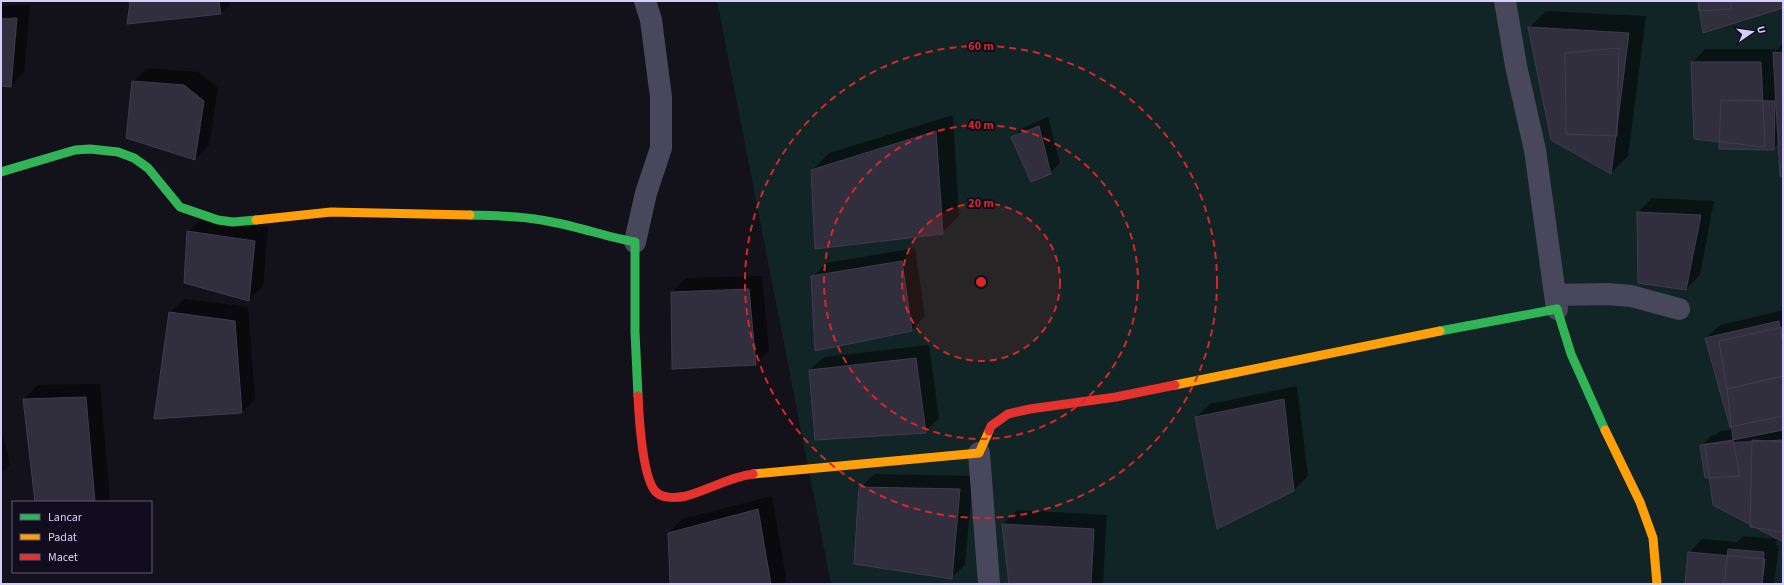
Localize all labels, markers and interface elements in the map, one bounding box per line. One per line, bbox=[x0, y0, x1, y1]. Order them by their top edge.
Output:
north arrow bbox=[1732, 12, 1772, 52]
text: U bbox=[1753, 25, 1769, 35]
text: 60 m bbox=[968, 38, 994, 55]
text: 40 m bbox=[968, 117, 994, 134]
text: 20 m bbox=[968, 195, 994, 212]
centre of rings bbox=[974, 275, 988, 289]
legend bbox=[12, 501, 152, 573]
text: Lancar bbox=[48, 509, 83, 526]
text: Padat bbox=[48, 529, 77, 546]
text: Macet bbox=[48, 549, 78, 566]

